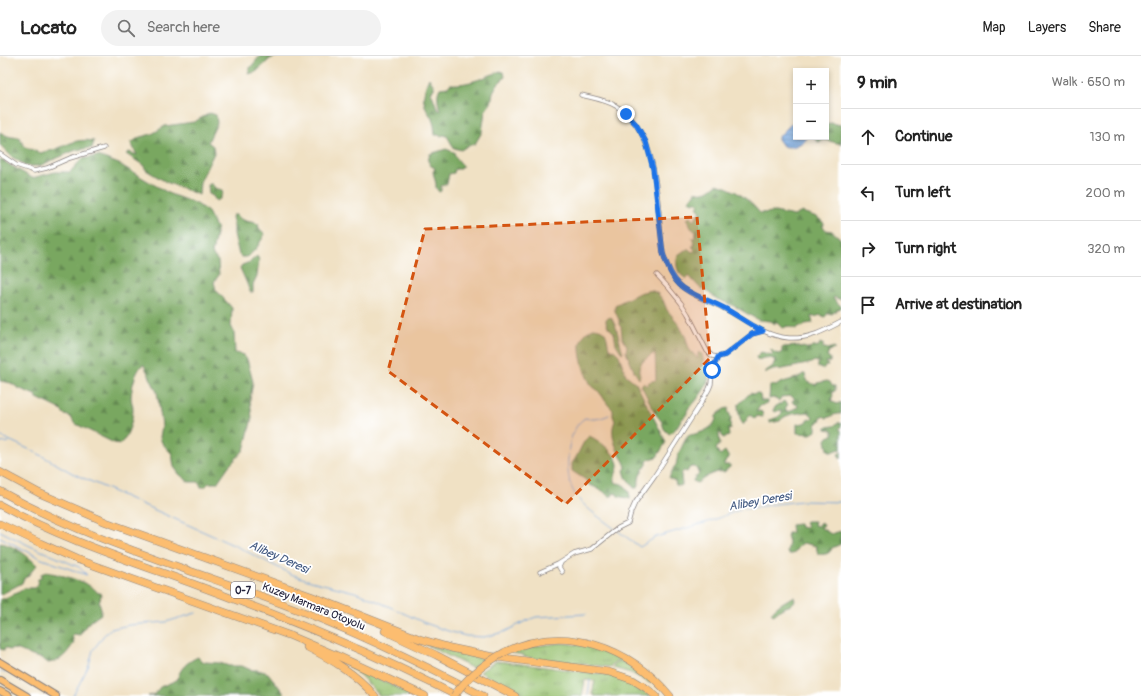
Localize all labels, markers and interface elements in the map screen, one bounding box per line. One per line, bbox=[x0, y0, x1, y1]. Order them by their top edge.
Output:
search box bbox=[101, 10, 381, 46]
text: Locato bbox=[20, 16, 77, 40]
icon: search bbox=[115, 17, 137, 39]
text: Search here bbox=[147, 18, 220, 37]
text: Map bbox=[983, 19, 1006, 36]
text: Layers bbox=[1028, 19, 1066, 36]
text: Share bbox=[1088, 19, 1121, 36]
map controls bbox=[793, 68, 829, 140]
button: + bbox=[793, 68, 829, 104]
text: 9 min bbox=[857, 72, 897, 93]
text: Walk · 650 m bbox=[1052, 74, 1125, 90]
button: − bbox=[793, 104, 829, 140]
route end bbox=[617, 105, 635, 123]
icon: ahead bbox=[857, 126, 879, 148]
text: Continue bbox=[895, 127, 953, 146]
text: 130 m bbox=[1089, 129, 1125, 145]
icon: left bbox=[857, 182, 879, 204]
text: Turn left bbox=[895, 183, 951, 202]
text: 200 m bbox=[1086, 185, 1125, 201]
icon: right bbox=[857, 238, 879, 260]
text: Turn right bbox=[895, 239, 956, 258]
text: 320 m bbox=[1087, 241, 1125, 257]
icon: arrive bbox=[857, 294, 879, 316]
text: Arrive at destination bbox=[895, 295, 1022, 314]
route start bbox=[703, 361, 721, 379]
water label: Alibey Deresi bbox=[728, 488, 794, 514]
water label: Alibey Deresi bbox=[247, 538, 312, 578]
street label: Kuzey Marmara Otoyolu bbox=[260, 580, 367, 633]
road number: O-7 bbox=[231, 582, 255, 598]

